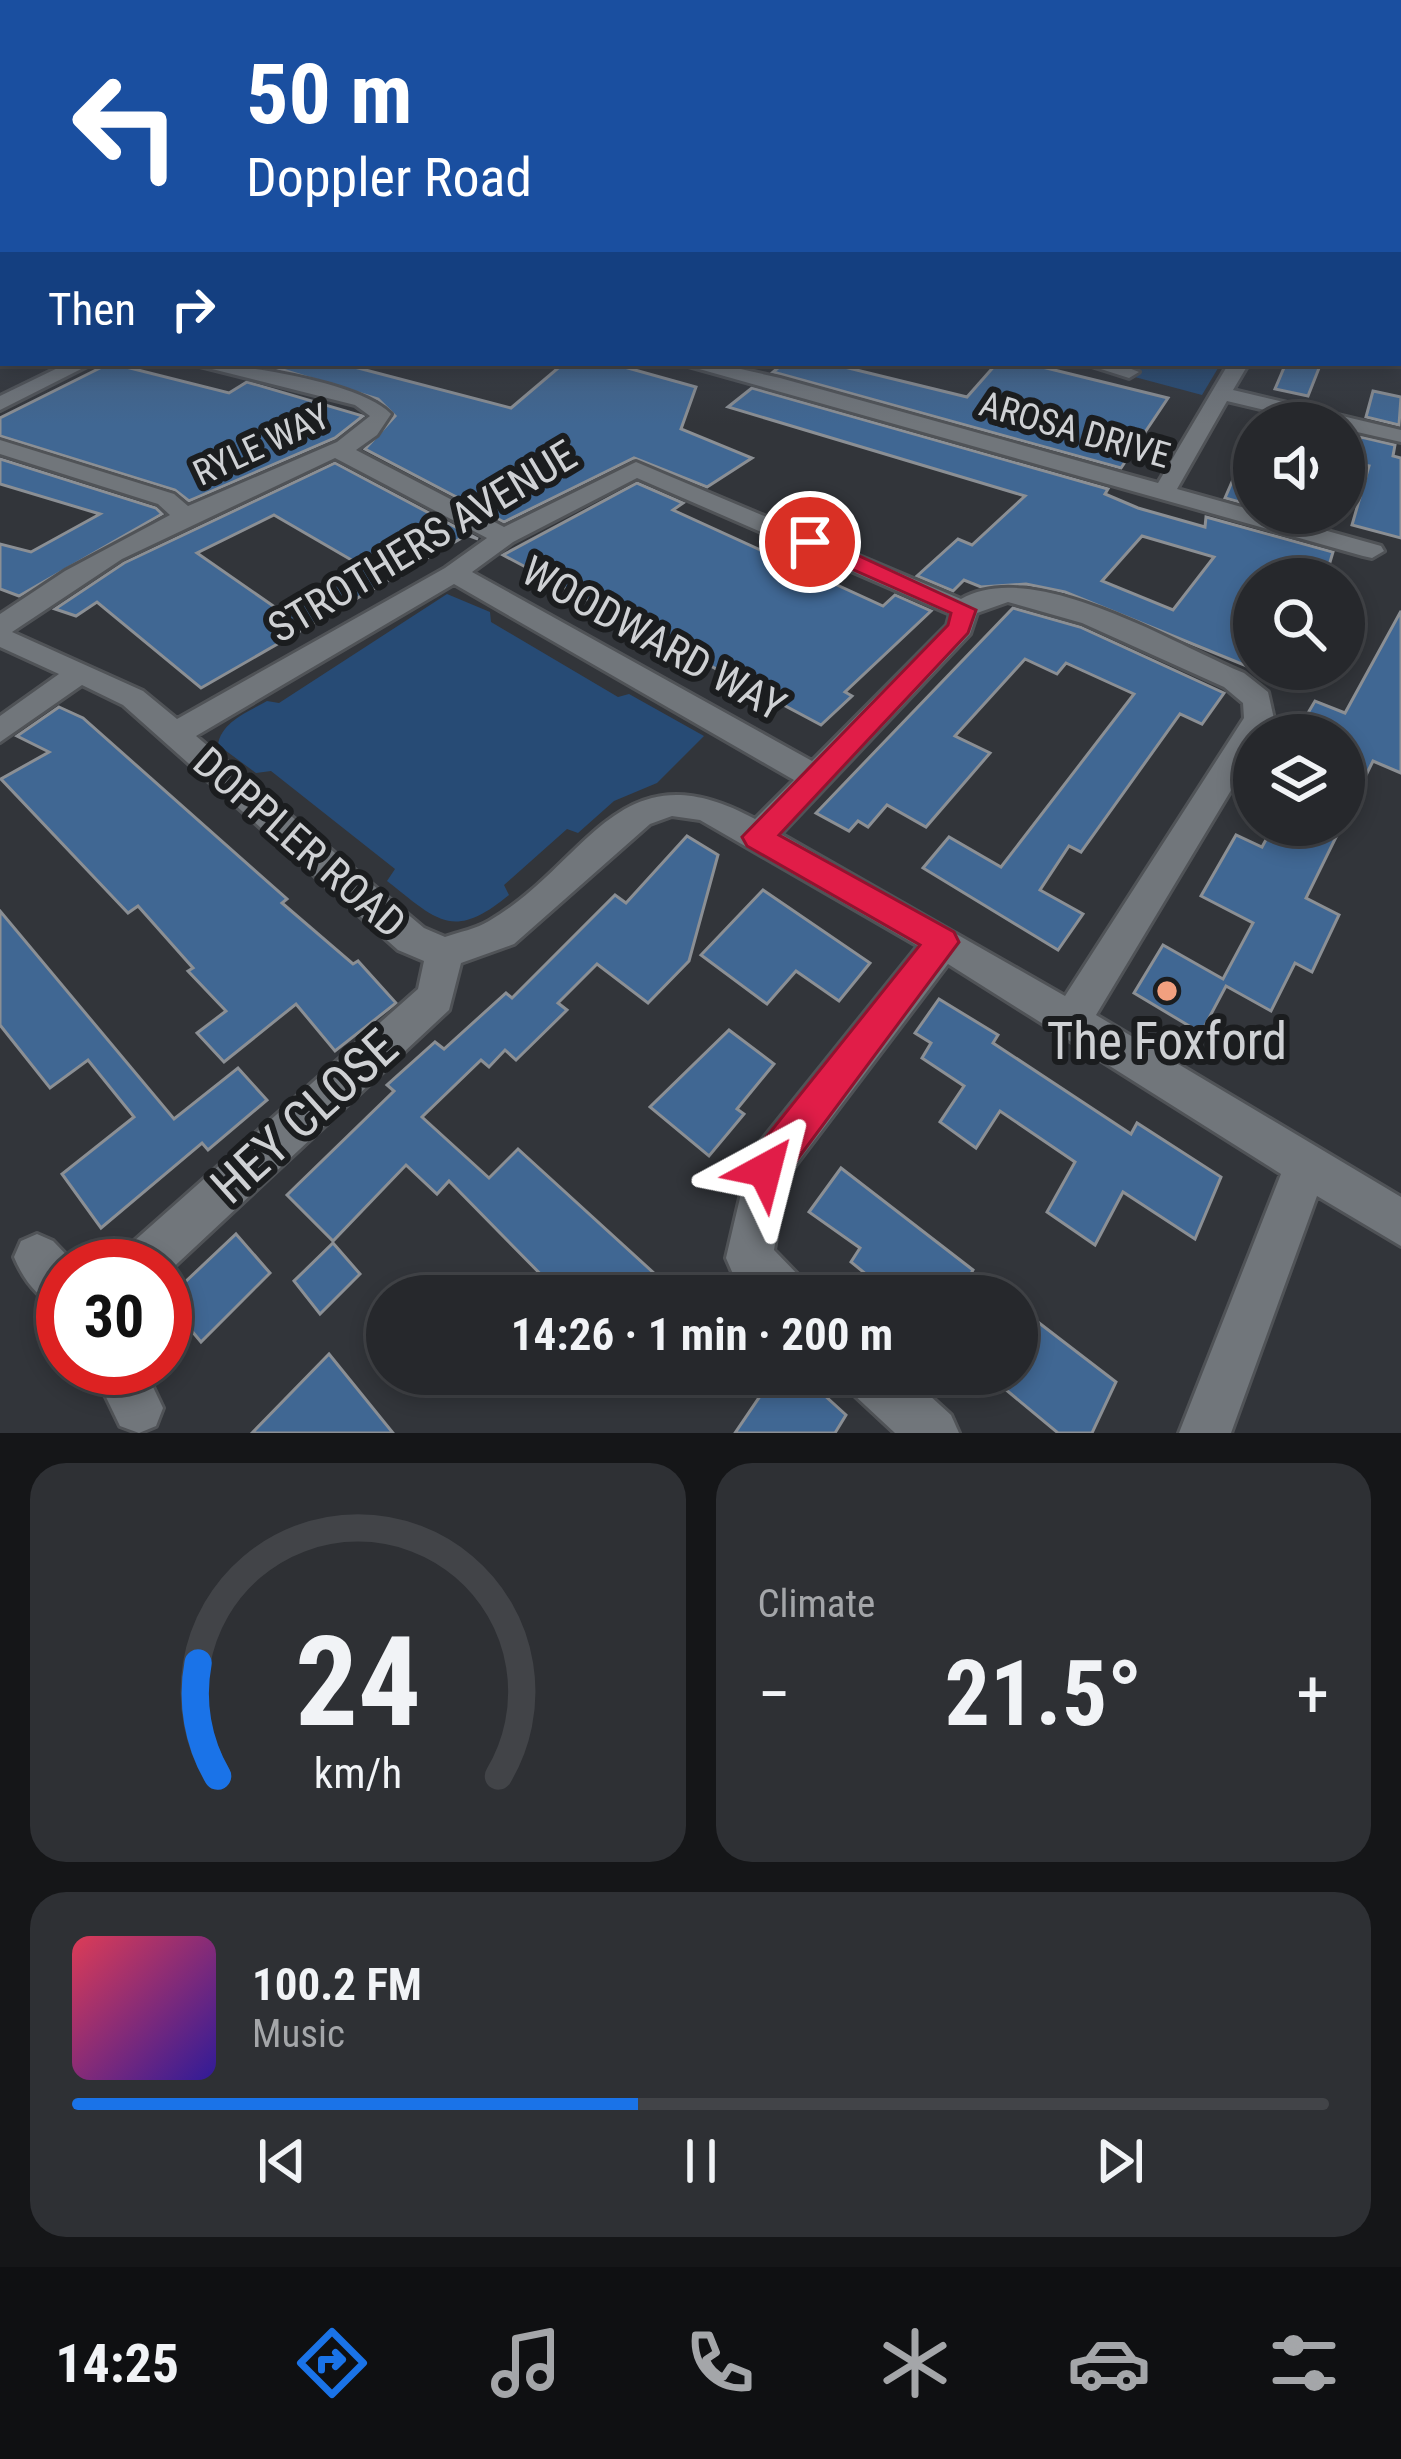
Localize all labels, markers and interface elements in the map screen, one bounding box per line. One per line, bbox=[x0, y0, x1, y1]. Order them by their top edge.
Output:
text: 50 m bbox=[246, 45, 413, 144]
icon: left bbox=[48, 48, 204, 204]
text: Doppler Road bbox=[246, 146, 532, 209]
icon: right bbox=[160, 276, 226, 342]
text: Then bbox=[48, 283, 136, 336]
street label: AROSA DRIVE bbox=[975, 383, 1175, 477]
street label: RYLE WAY bbox=[187, 395, 336, 495]
map controls bbox=[1233, 402, 1365, 846]
button: sound bbox=[1233, 402, 1365, 534]
street label: STROTHERS AVENUE bbox=[259, 430, 585, 653]
pin bbox=[759, 491, 861, 593]
icon: arrive bbox=[777, 509, 843, 575]
street label: WOODWARD WAY bbox=[514, 546, 794, 731]
button: search bbox=[1233, 558, 1365, 690]
button: layers bbox=[1233, 714, 1365, 846]
street label: DOPPLER ROAD bbox=[184, 737, 415, 947]
marker: The Foxford bbox=[1154, 978, 1180, 1004]
place label: The Foxford bbox=[1047, 1012, 1287, 1071]
street label: HEY CLOSE bbox=[199, 1018, 409, 1215]
position arrow bbox=[702, 1107, 828, 1233]
speed limit sign: 30 bbox=[36, 1239, 192, 1395]
text: 14:26 · 1 min · 200 m bbox=[511, 1308, 893, 1361]
text: Climate bbox=[758, 1581, 875, 1627]
text: 24 bbox=[295, 1609, 421, 1755]
text: 21.5° bbox=[945, 1642, 1142, 1747]
text: − bbox=[758, 1656, 791, 1733]
text: + bbox=[1296, 1656, 1329, 1733]
text: km/h bbox=[314, 1747, 402, 1797]
text: 100.2 FM bbox=[252, 1958, 422, 2011]
text: Music bbox=[252, 2011, 345, 2057]
icon: previous bbox=[249, 2128, 315, 2194]
icon: pause bbox=[668, 2128, 734, 2194]
icon: next bbox=[1087, 2128, 1153, 2194]
icon: directions bbox=[290, 2321, 374, 2405]
icon: music bbox=[484, 2321, 568, 2405]
icon: phone bbox=[678, 2321, 762, 2405]
icon: climate bbox=[873, 2321, 957, 2405]
icon: car bbox=[1067, 2321, 1151, 2405]
icon: filters bbox=[1262, 2321, 1346, 2405]
text: 14:25 bbox=[55, 2332, 179, 2395]

